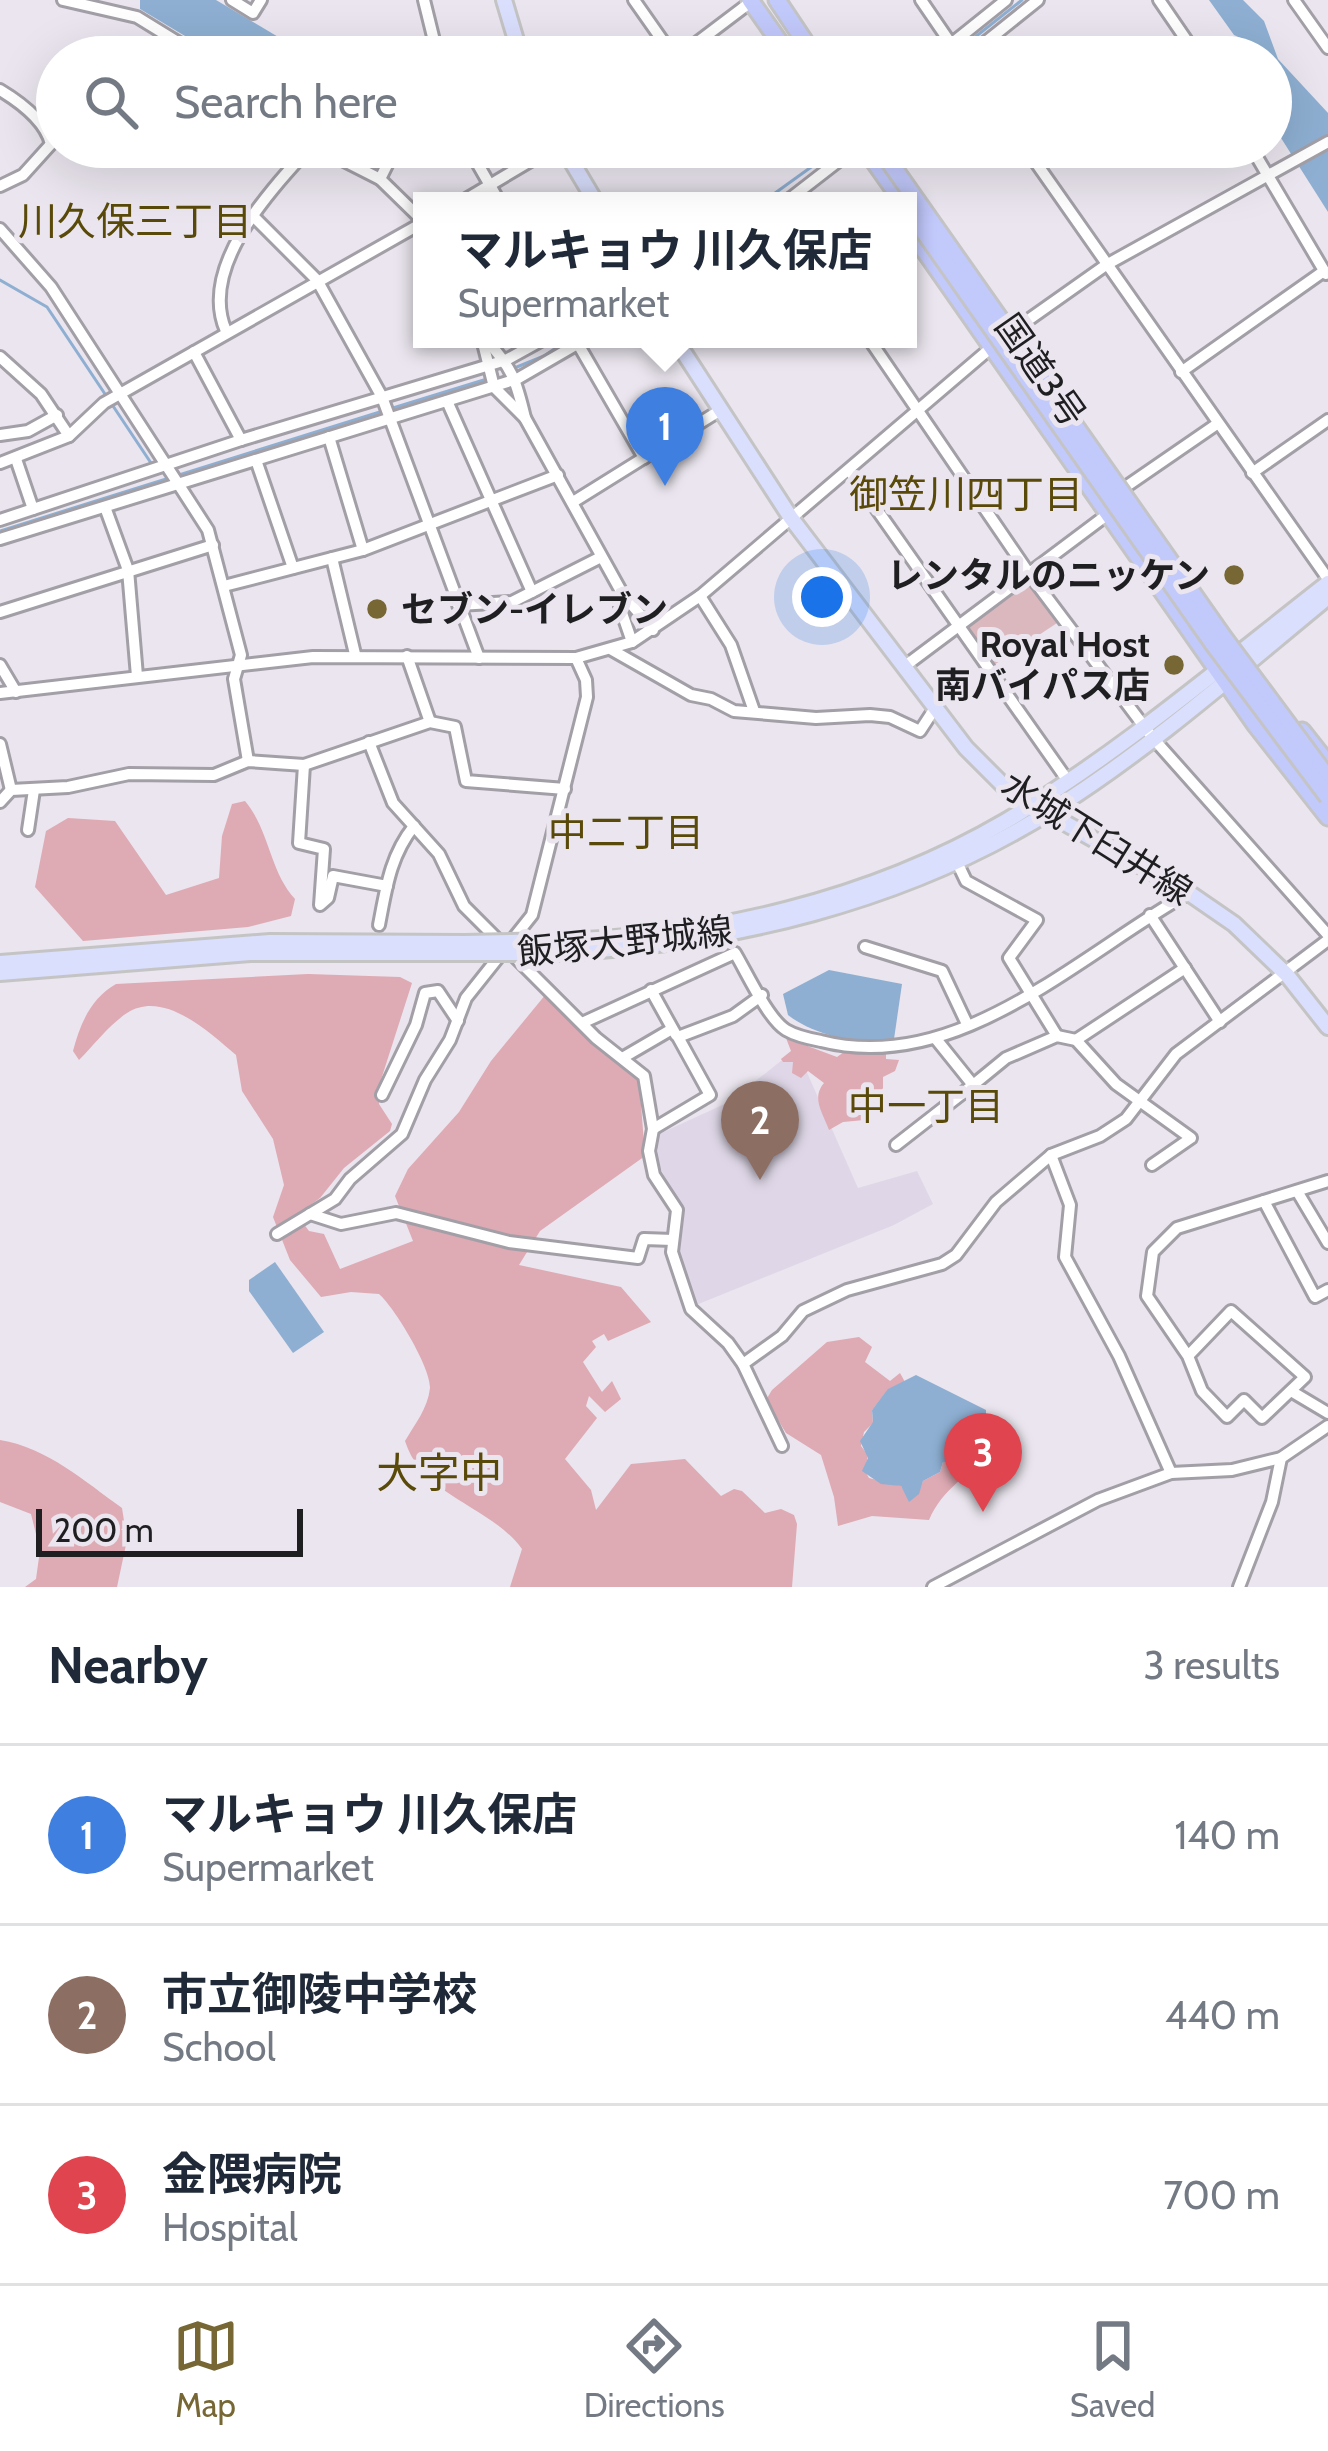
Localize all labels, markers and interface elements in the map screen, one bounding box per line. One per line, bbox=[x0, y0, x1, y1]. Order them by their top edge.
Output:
search box bbox=[36, 36, 1292, 168]
icon: search bbox=[78, 69, 144, 135]
text: Search here bbox=[174, 75, 398, 129]
popup bbox=[413, 192, 917, 348]
district label: 川久保三丁目 bbox=[18, 197, 252, 245]
text: マルキョウ 川久保店 bbox=[457, 223, 873, 277]
text: Supermarket bbox=[457, 279, 669, 327]
street label: 国道3号 bbox=[986, 305, 1096, 435]
pin: 1 bbox=[626, 387, 704, 486]
district label: 御笠川四丁目 bbox=[849, 470, 1083, 518]
place label: レンタルのニッケン bbox=[887, 553, 1210, 597]
marker: レンタルのニッケン bbox=[1221, 562, 1247, 588]
your location bbox=[792, 567, 852, 627]
place label: セブン-イレブン bbox=[401, 587, 668, 631]
marker: セブン-イレブン bbox=[364, 596, 390, 622]
place label: Royal Host 南バイパス店 bbox=[935, 622, 1150, 707]
marker: Royal Host 南バイパス店 bbox=[1161, 652, 1187, 678]
street label: 水城下臼井線 bbox=[994, 762, 1200, 914]
district label: 中二丁目 bbox=[548, 808, 704, 856]
street label: 飯塚大野城線 bbox=[515, 908, 735, 974]
pin: 2 bbox=[721, 1081, 799, 1180]
district label: 中一丁目 bbox=[848, 1082, 1004, 1130]
pin: 3 bbox=[944, 1413, 1022, 1512]
district label: 大字中 bbox=[376, 1447, 502, 1499]
scale bar bbox=[36, 1503, 303, 1556]
text: 200 m bbox=[54, 1510, 154, 1550]
text: Nearby bbox=[48, 1634, 208, 1696]
text: 3 results bbox=[1143, 1641, 1280, 1689]
text: マルキョウ 川久保店 bbox=[162, 1787, 577, 1841]
text: 1 bbox=[80, 1811, 94, 1859]
text: 140 m bbox=[1175, 1811, 1280, 1859]
text: Supermarket bbox=[162, 1843, 374, 1891]
text: 市立御陵中学校 bbox=[162, 1967, 477, 2021]
text: 2 bbox=[77, 1991, 97, 2039]
text: 440 m bbox=[1165, 1991, 1280, 2039]
text: School bbox=[162, 2023, 276, 2071]
text: 金隈病院 bbox=[162, 2147, 342, 2201]
text: 3 bbox=[76, 2171, 98, 2219]
text: 700 m bbox=[1163, 2171, 1280, 2219]
text: Hospital bbox=[162, 2203, 298, 2251]
tab: Map bbox=[173, 2313, 239, 2425]
tab: Directions bbox=[584, 2313, 725, 2425]
tab: Saved bbox=[1070, 2313, 1155, 2425]

